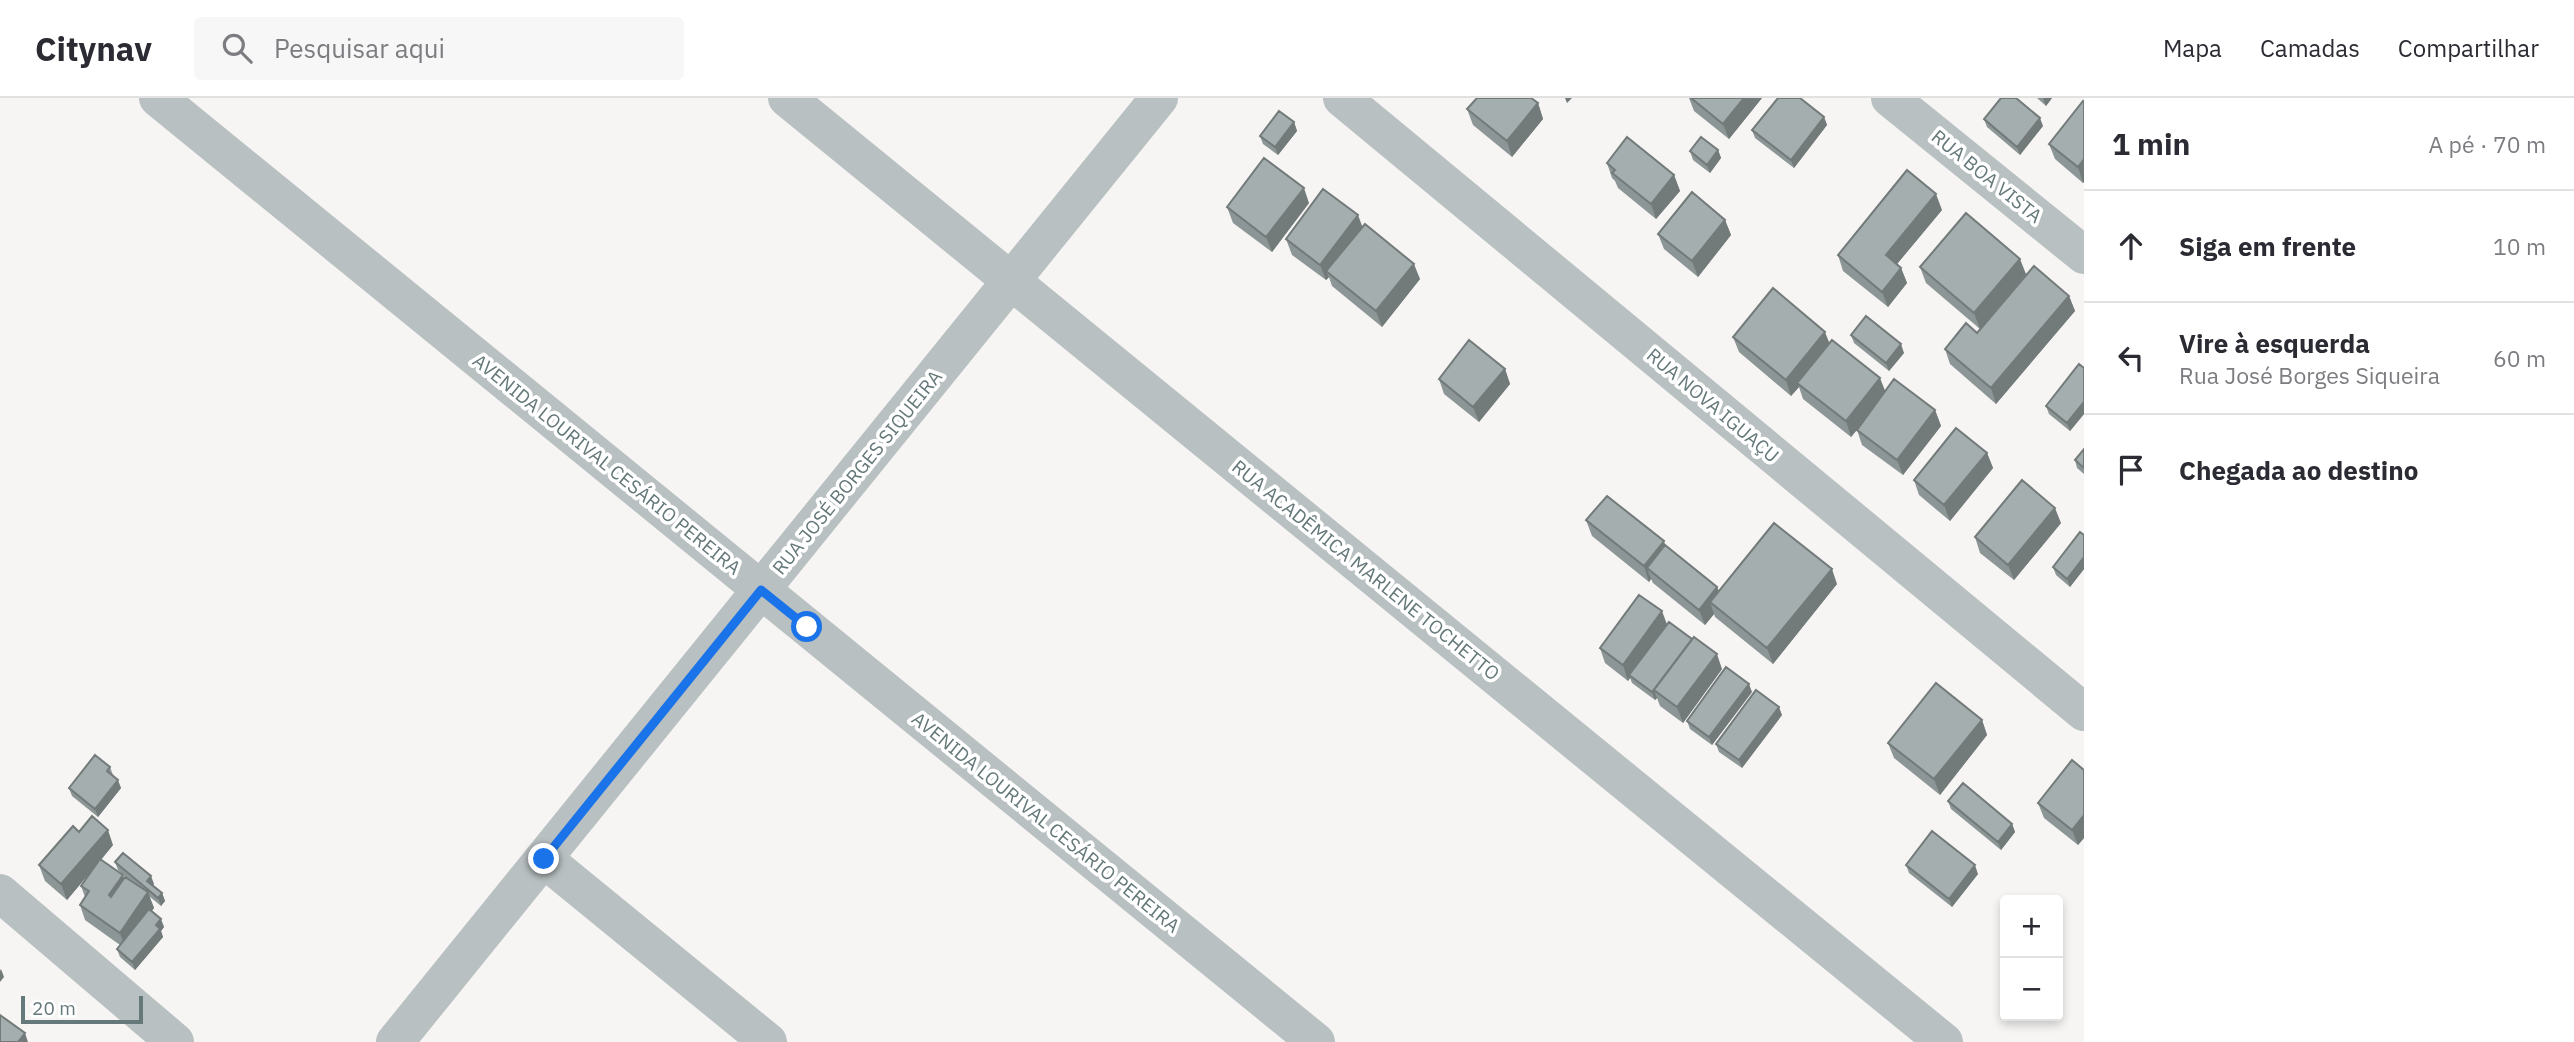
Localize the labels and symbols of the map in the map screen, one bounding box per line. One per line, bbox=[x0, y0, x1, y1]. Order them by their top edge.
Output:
street label: RUA BOA VISTA bbox=[1927, 124, 2047, 228]
street label: RUA NOVA IGUAÇU bbox=[1642, 343, 1784, 467]
street label: AVENIDA LOURIVAL CESÁRIO PEREIRA bbox=[468, 348, 746, 580]
street label: RUA JOSÉ BORGES SIQUEIRA bbox=[767, 365, 947, 579]
street label: RUA ACADÊMICA MARLENE TOCHETTO bbox=[1227, 455, 1505, 685]
route start bbox=[791, 611, 822, 642]
street label: AVENIDA LOURIVAL CESÁRIO PEREIRA bbox=[907, 706, 1185, 938]
route end bbox=[528, 843, 559, 874]
scale bar bbox=[21, 993, 144, 1025]

